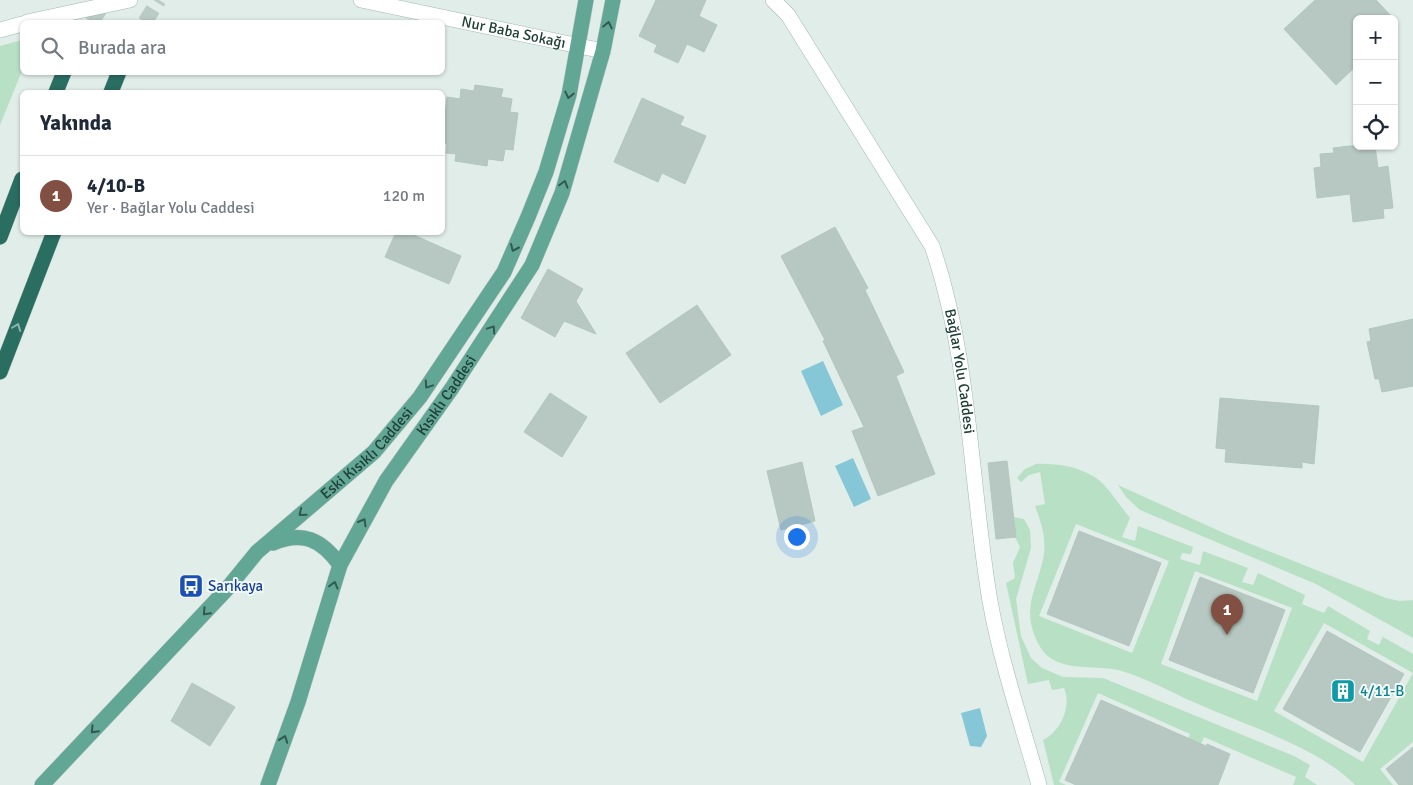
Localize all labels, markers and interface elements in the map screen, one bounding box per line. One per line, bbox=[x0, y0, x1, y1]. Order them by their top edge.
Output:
street label: Nur Baba Sokağı bbox=[460, 12, 567, 52]
map controls bbox=[1353, 15, 1398, 150]
button: + bbox=[1353, 15, 1398, 60]
search box bbox=[20, 20, 445, 75]
one-way arrow bbox=[602, 21, 613, 30]
icon: search bbox=[38, 34, 66, 62]
text: Burada ara bbox=[78, 36, 166, 60]
button: − bbox=[1353, 60, 1398, 105]
one-way arrow bbox=[564, 91, 575, 100]
button: locate bbox=[1353, 105, 1398, 150]
text: Yakında bbox=[40, 110, 112, 136]
text: 4/10-B bbox=[87, 174, 145, 198]
one-way arrow bbox=[559, 181, 569, 189]
text: 1 bbox=[52, 186, 60, 206]
text: 120 m bbox=[383, 186, 425, 206]
text: Yer · Bağlar Yolu Caddesi bbox=[87, 198, 255, 218]
one-way arrow bbox=[510, 243, 521, 252]
street label: Bağlar Yolu Caddesi bbox=[941, 307, 978, 435]
one-way arrow bbox=[12, 323, 22, 331]
one-way arrow bbox=[486, 325, 495, 334]
street label: Kısıklı Caddesi bbox=[412, 352, 480, 439]
one-way arrow bbox=[425, 379, 434, 389]
street label: Eski Kısıklı Caddesi bbox=[317, 404, 417, 503]
one-way arrow bbox=[299, 507, 308, 516]
one-way arrow bbox=[357, 519, 367, 528]
your location bbox=[784, 524, 810, 550]
bus stop icon: Sarıkaya bbox=[178, 573, 204, 599]
place label: Sarıkaya bbox=[208, 577, 263, 595]
one-way arrow bbox=[329, 581, 339, 589]
pin: 1 bbox=[1211, 594, 1243, 635]
one-way arrow bbox=[203, 606, 212, 615]
building icon: 4/11-B bbox=[1330, 678, 1356, 704]
place label: 4/11-B bbox=[1360, 682, 1404, 700]
one-way arrow bbox=[91, 724, 100, 733]
one-way arrow bbox=[279, 735, 289, 744]

